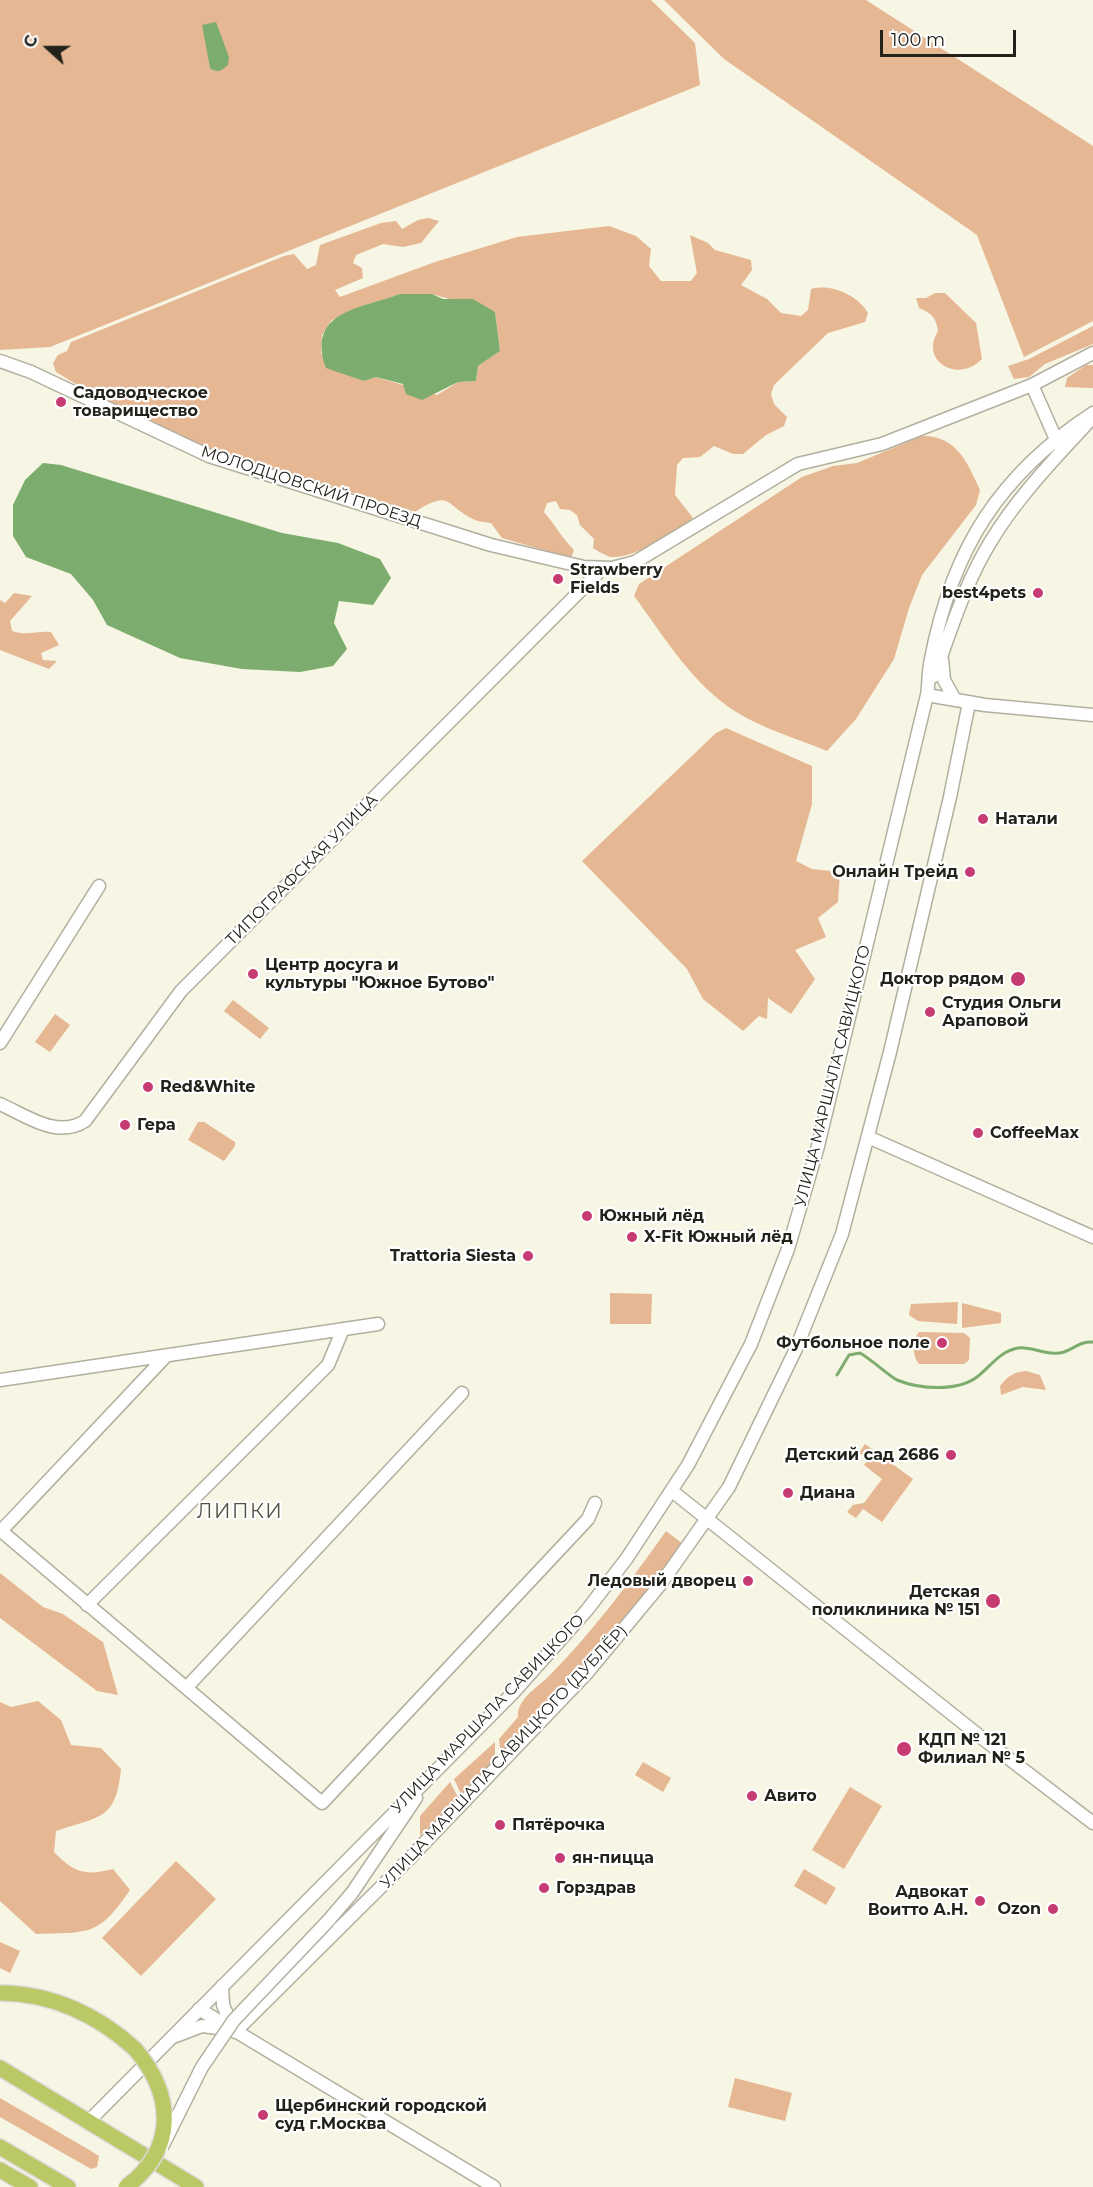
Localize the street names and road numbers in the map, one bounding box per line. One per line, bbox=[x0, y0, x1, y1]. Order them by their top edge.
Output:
street label: МОЛОДЦОВСКИЙ ПРОЕЗД bbox=[198, 442, 424, 532]
street label: ТИПОГРАФСКАЯ УЛИЦА bbox=[222, 790, 382, 950]
street label: УЛИЦА МАРШАЛА САВИЦКОГО bbox=[791, 943, 875, 1209]
street label: УЛИЦА МАРШАЛА САВИЦКОГО bbox=[388, 1610, 588, 1818]
street label: УЛИЦА МАРШАЛА САВИЦКОГО (ДУБЛЁР) bbox=[377, 1621, 631, 1893]

